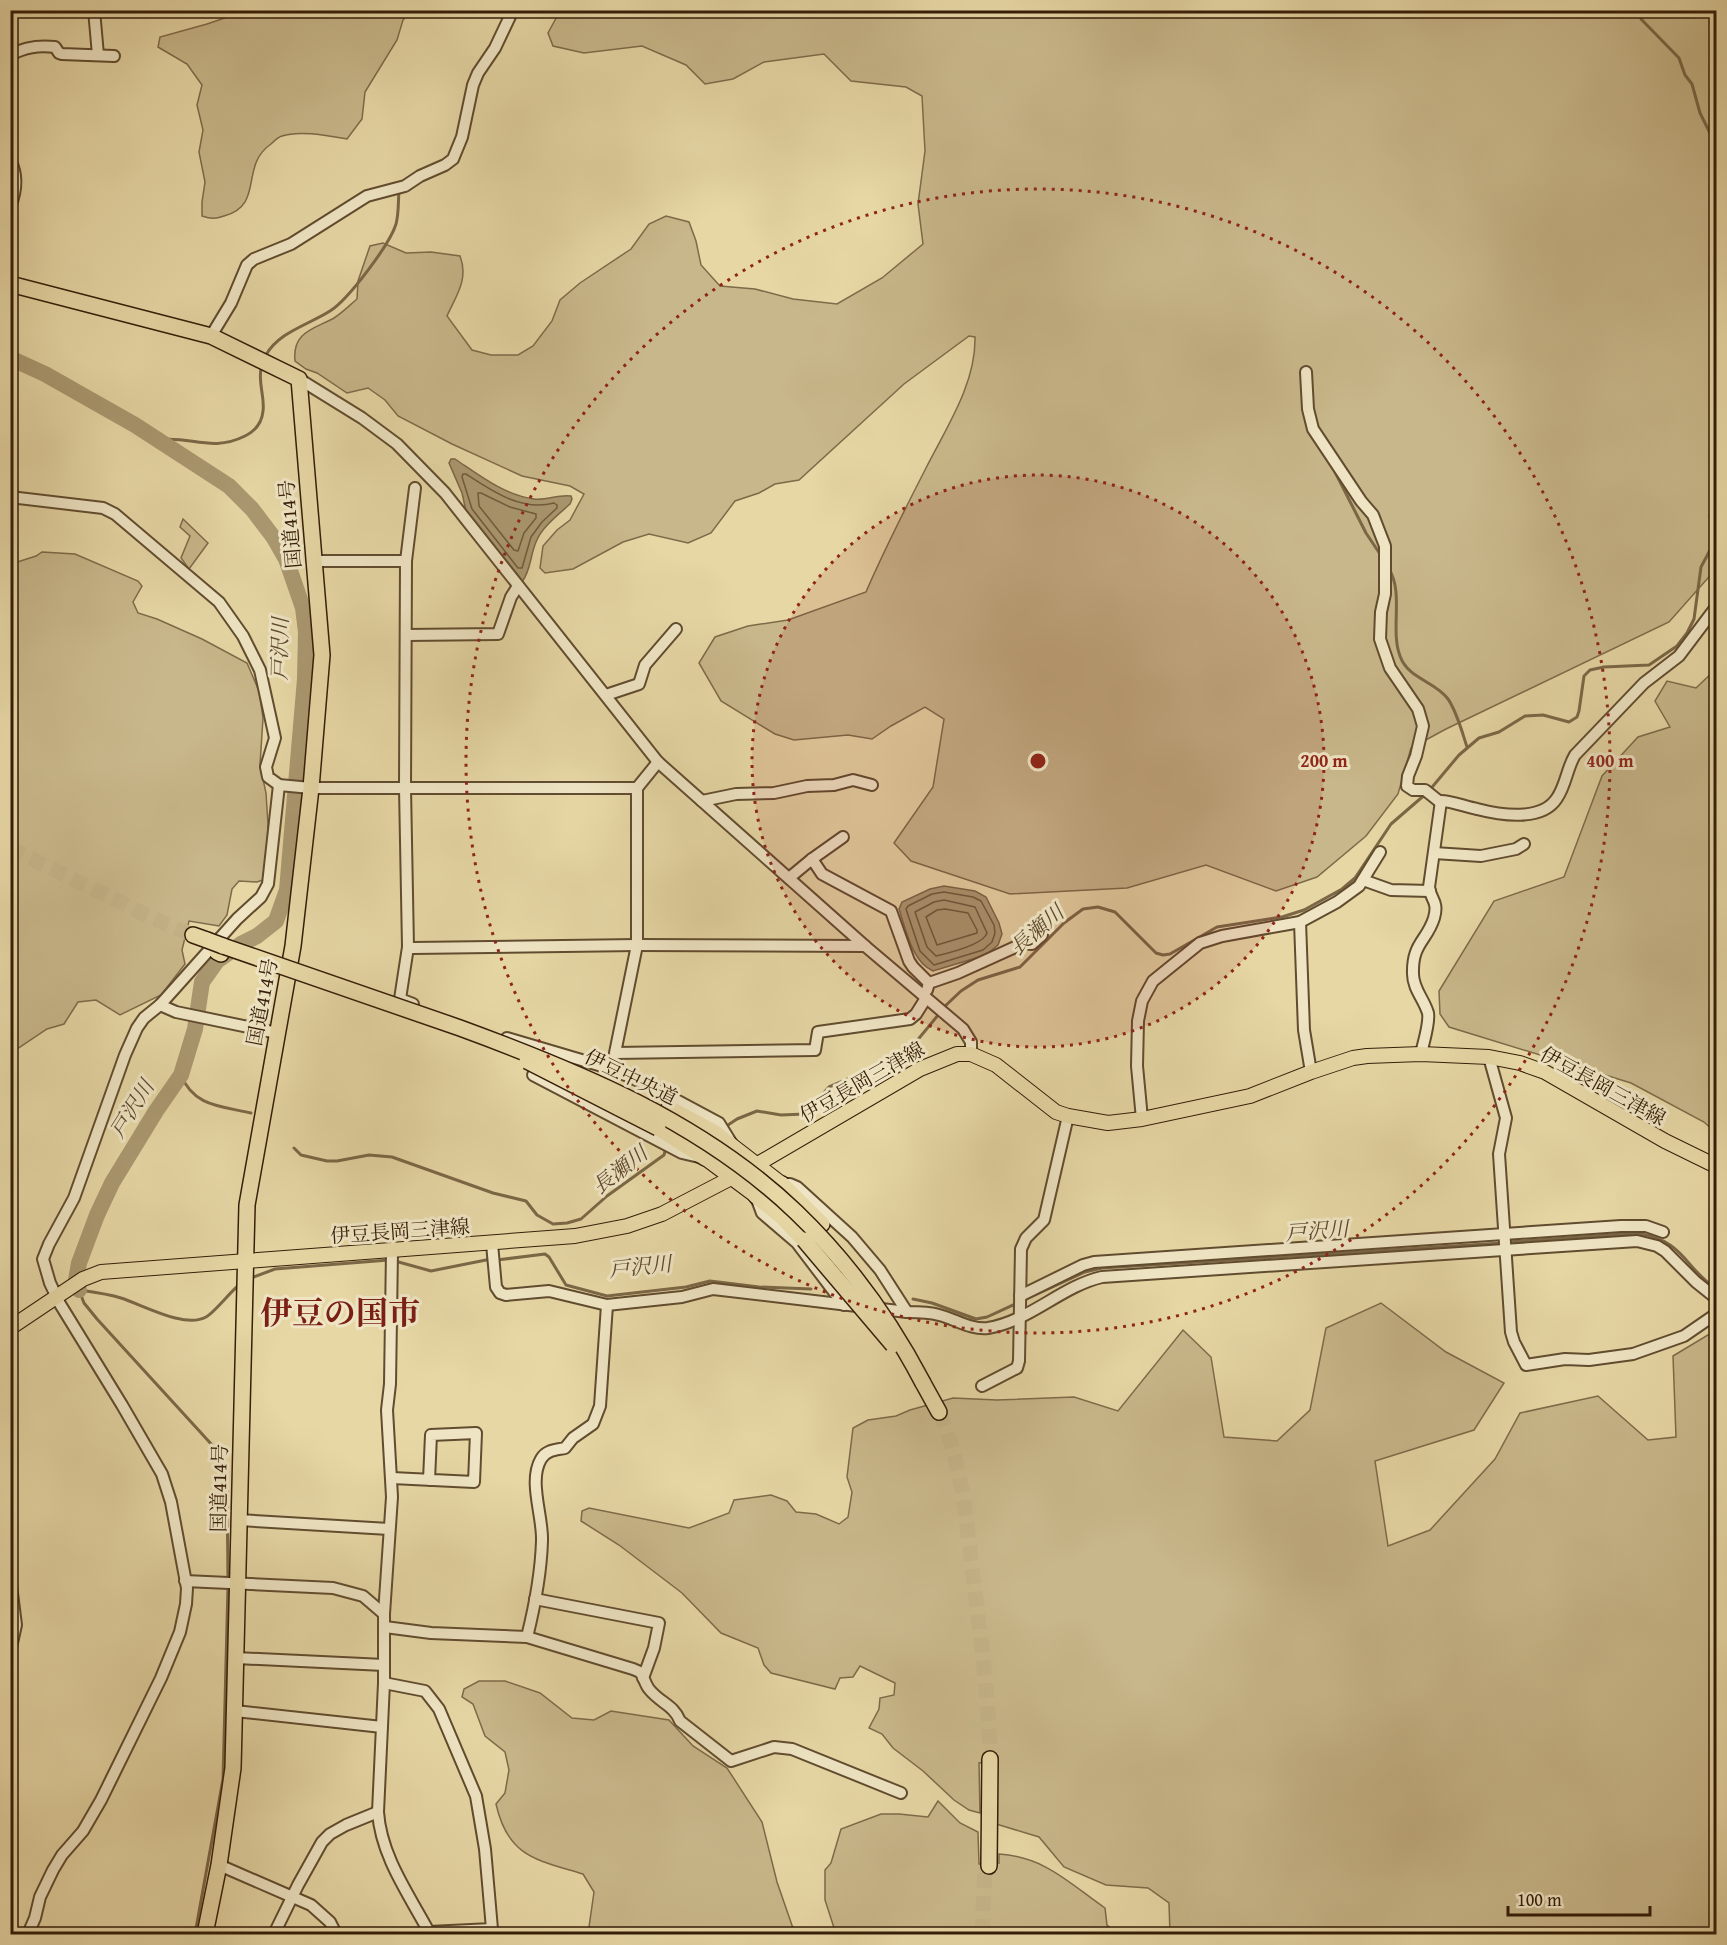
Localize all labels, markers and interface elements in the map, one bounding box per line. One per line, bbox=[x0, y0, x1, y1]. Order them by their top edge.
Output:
street label: 国道414号 bbox=[271, 479, 308, 570]
water label: 戸沢川 bbox=[263, 615, 296, 681]
text: 200 m bbox=[1300, 747, 1348, 774]
text: 400 m bbox=[1586, 747, 1634, 774]
centre of rings bbox=[1028, 751, 1048, 771]
water label: 長瀬川 bbox=[1003, 896, 1072, 962]
street label: 国道414号 bbox=[239, 956, 284, 1048]
street label: 伊豆長岡三津線 bbox=[794, 1034, 930, 1129]
street label: 伊豆長岡三津線 bbox=[1535, 1039, 1671, 1132]
street label: 伊豆中央道 bbox=[580, 1042, 683, 1112]
water label: 戸沢川 bbox=[102, 1072, 162, 1144]
water label: 長瀬川 bbox=[585, 1137, 656, 1201]
street label: 伊豆長岡三津線 bbox=[329, 1211, 471, 1250]
water label: 戸沢川 bbox=[1284, 1213, 1351, 1248]
water label: 戸沢川 bbox=[607, 1248, 675, 1285]
district label: 伊豆の国市 bbox=[260, 1289, 420, 1336]
street label: 国道414号 bbox=[203, 1443, 234, 1533]
scale bar bbox=[1508, 1879, 1650, 1917]
text: 100 m bbox=[1517, 1886, 1562, 1913]

